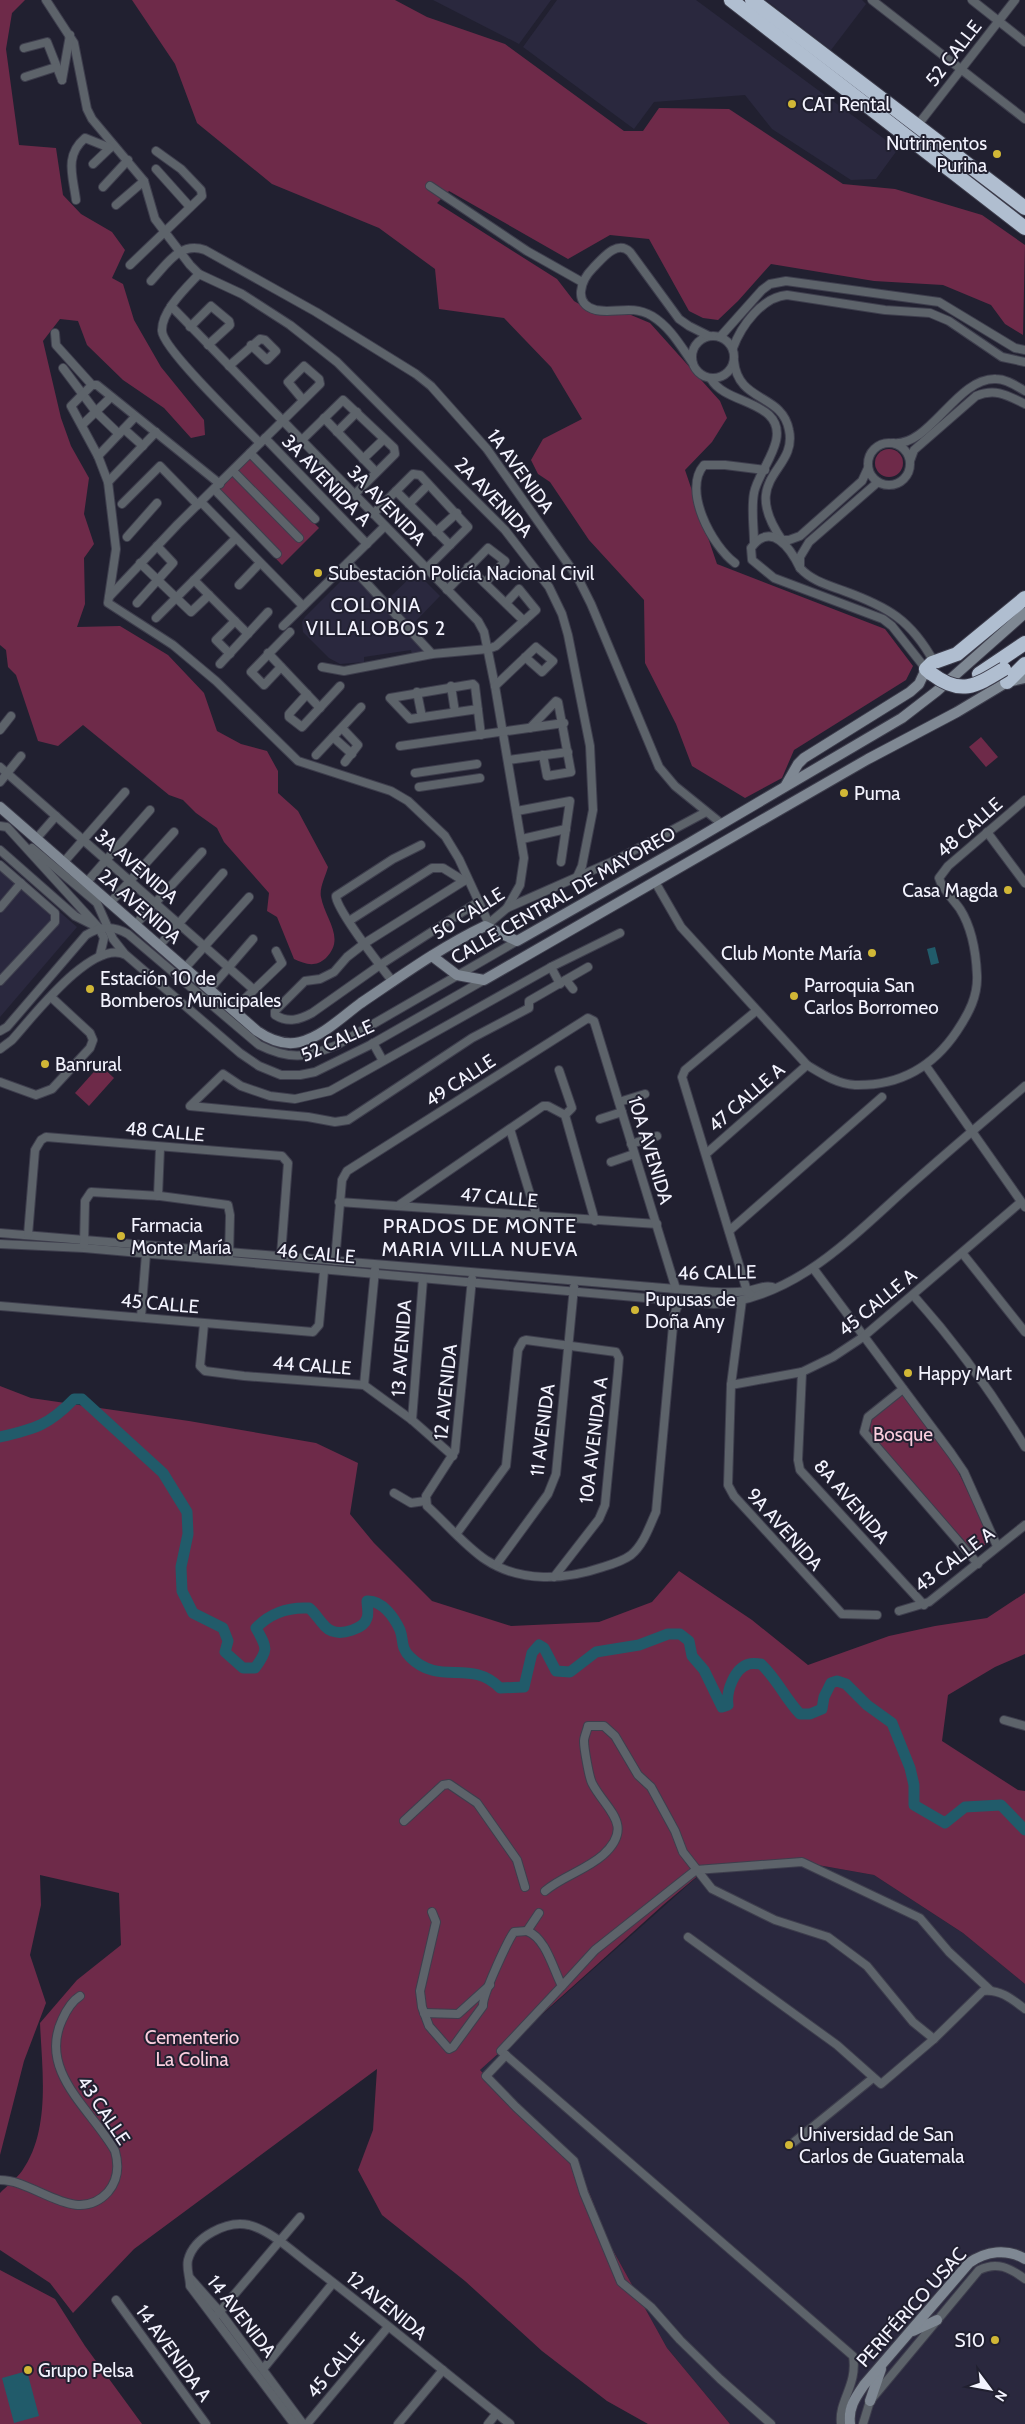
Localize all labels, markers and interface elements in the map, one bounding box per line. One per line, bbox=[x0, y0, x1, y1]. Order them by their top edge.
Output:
street label: 52 CALLE bbox=[920, 16, 986, 91]
place label: CAT Rental bbox=[802, 93, 891, 116]
marker: CAT Rental bbox=[786, 98, 798, 110]
place label: Nutrimentos Purina bbox=[886, 132, 987, 177]
marker: Nutrimentos Purina bbox=[991, 148, 1003, 160]
street label: 1A AVENIDA bbox=[482, 425, 559, 518]
street label: 3A AVENIDA A bbox=[277, 430, 376, 531]
street label: 2A AVENIDA bbox=[450, 453, 538, 542]
street label: 3A AVENIDA bbox=[343, 460, 431, 550]
place label: Subestación Policía Nacional Civil bbox=[328, 562, 595, 585]
marker: Subestación Policía Nacional Civil bbox=[312, 567, 324, 579]
district label: COLONIA VILLALOBOS 2 bbox=[306, 593, 446, 640]
place label: Puma bbox=[854, 782, 901, 805]
marker: Puma bbox=[838, 787, 850, 799]
street label: 48 CALLE bbox=[932, 793, 1007, 862]
street label: CALLE CENTRAL DE MAYOREO bbox=[447, 822, 680, 969]
street label: 3A AVENIDA bbox=[90, 824, 183, 909]
street label: 2A AVENIDA bbox=[94, 864, 186, 949]
place label: Casa Magda bbox=[902, 879, 998, 902]
street label: 50 CALLE bbox=[428, 882, 509, 945]
marker: Casa Magda bbox=[1002, 884, 1014, 896]
place label: Club Monte María bbox=[721, 942, 862, 965]
marker: Club Monte María bbox=[866, 947, 878, 959]
place label: Estación 10 de Bomberos Municipales bbox=[100, 967, 281, 1012]
place label: Parroquia San Carlos Borromeo bbox=[804, 974, 939, 1019]
marker: Estación 10 de Bomberos Municipales bbox=[84, 983, 96, 995]
marker: Parroquia San Carlos Borromeo bbox=[788, 990, 800, 1002]
street label: 52 CALLE bbox=[297, 1014, 377, 1067]
street label: 49 CALLE bbox=[421, 1049, 500, 1112]
place label: Banrural bbox=[55, 1053, 122, 1076]
marker: Banrural bbox=[39, 1058, 51, 1070]
street label: 47 CALLE A bbox=[703, 1058, 789, 1137]
street label: 10A AVENIDA bbox=[623, 1093, 678, 1207]
street label: 48 CALLE bbox=[124, 1117, 206, 1146]
street label: 47 CALLE bbox=[459, 1183, 539, 1212]
place label: Farmacia Monte María bbox=[131, 1214, 231, 1259]
district label: PRADOS DE MONTE MARIA VILLA NUEVA bbox=[382, 1214, 578, 1261]
marker: Farmacia Monte María bbox=[115, 1230, 127, 1242]
street label: 46 CALLE bbox=[276, 1239, 356, 1268]
street label: 46 CALLE bbox=[677, 1260, 757, 1285]
street label: 45 CALLE A bbox=[833, 1264, 921, 1341]
place label: Pupusas de Doña Any bbox=[645, 1288, 736, 1333]
street label: 45 CALLE bbox=[120, 1289, 200, 1318]
street label: 13 AVENIDA bbox=[387, 1298, 416, 1397]
marker: Pupusas de Doña Any bbox=[629, 1304, 641, 1316]
street label: 12 AVENIDA bbox=[429, 1342, 462, 1441]
street label: 44 CALLE bbox=[272, 1351, 352, 1380]
place label: Happy Mart bbox=[918, 1362, 1013, 1385]
marker: Happy Mart bbox=[902, 1367, 914, 1379]
street label: 10A AVENIDA A bbox=[574, 1375, 613, 1505]
street label: 11 AVENIDA bbox=[525, 1382, 560, 1478]
park label: Bosque bbox=[873, 1423, 933, 1446]
street label: 8A AVENIDA bbox=[809, 1455, 895, 1548]
street label: 9A AVENIDA bbox=[742, 1483, 828, 1575]
street label: 43 CALLE A bbox=[910, 1522, 999, 1597]
park label: Cementerio La Colina bbox=[145, 2026, 239, 2071]
street label: 43 CALLE bbox=[72, 2071, 135, 2149]
place label: Universidad de San Carlos de Guatemala bbox=[799, 2123, 964, 2168]
marker: Universidad de San Carlos de Guatemala bbox=[783, 2139, 795, 2151]
street label: PERIFÉRICO USAC bbox=[851, 2242, 971, 2372]
street label: 12 AVENIDA bbox=[342, 2266, 432, 2345]
street label: 14 AVENIDA bbox=[202, 2271, 281, 2362]
street label: 14 AVENIDA A bbox=[131, 2300, 217, 2406]
street label: 45 CALLE bbox=[301, 2328, 369, 2403]
place label: S10 bbox=[954, 2329, 985, 2352]
marker: S10 bbox=[989, 2334, 1001, 2346]
place label: Grupo Pelsa bbox=[38, 2359, 134, 2382]
marker: Grupo Pelsa bbox=[22, 2364, 34, 2376]
north arrow bbox=[965, 2364, 1015, 2414]
text: N bbox=[991, 2387, 1011, 2405]

